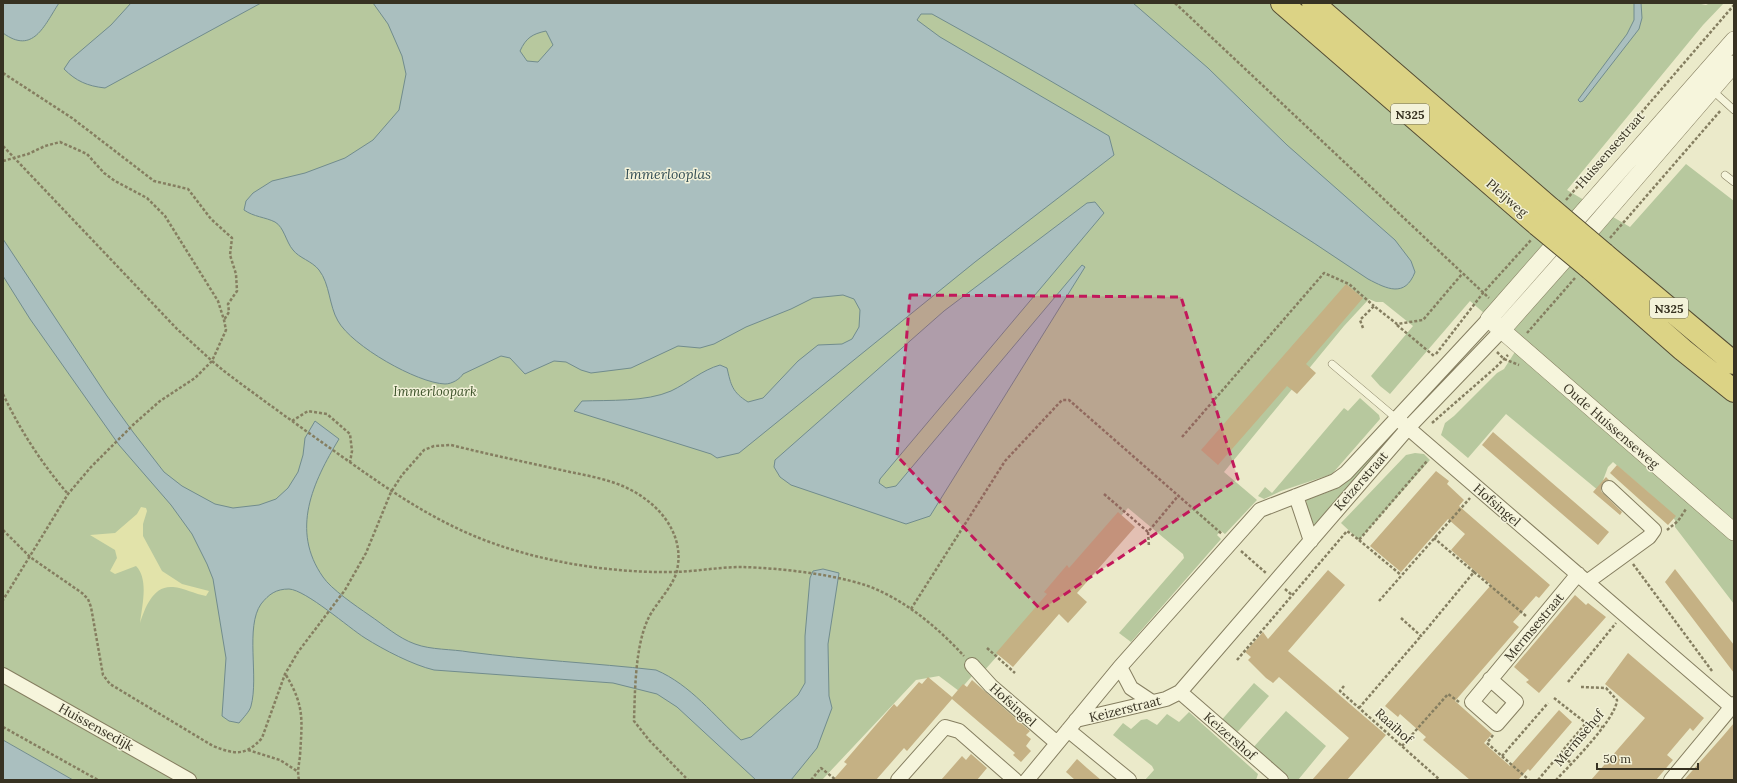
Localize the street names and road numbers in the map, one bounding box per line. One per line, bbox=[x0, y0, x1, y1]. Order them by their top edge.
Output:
road number: N325 bbox=[1391, 104, 1429, 124]
street label: Huissensestraat bbox=[1572, 108, 1648, 192]
street label: Pleijweg bbox=[1483, 175, 1532, 221]
road number: N325 bbox=[1650, 298, 1688, 318]
street label: Oude Huissenseweg bbox=[1559, 380, 1663, 473]
street label: Keizerstraat bbox=[1330, 448, 1392, 514]
street label: Hofsingel bbox=[1470, 480, 1524, 530]
street label: Mermsestraat bbox=[1500, 589, 1568, 665]
street label: Hofsingel bbox=[986, 680, 1040, 731]
street label: Keizerstraat bbox=[1087, 692, 1163, 726]
street label: Huissensedijk bbox=[56, 699, 136, 755]
street label: Raaihof bbox=[1372, 705, 1418, 748]
street label: Mermsehof bbox=[1550, 705, 1609, 770]
street label: Keizershof bbox=[1200, 708, 1261, 765]

